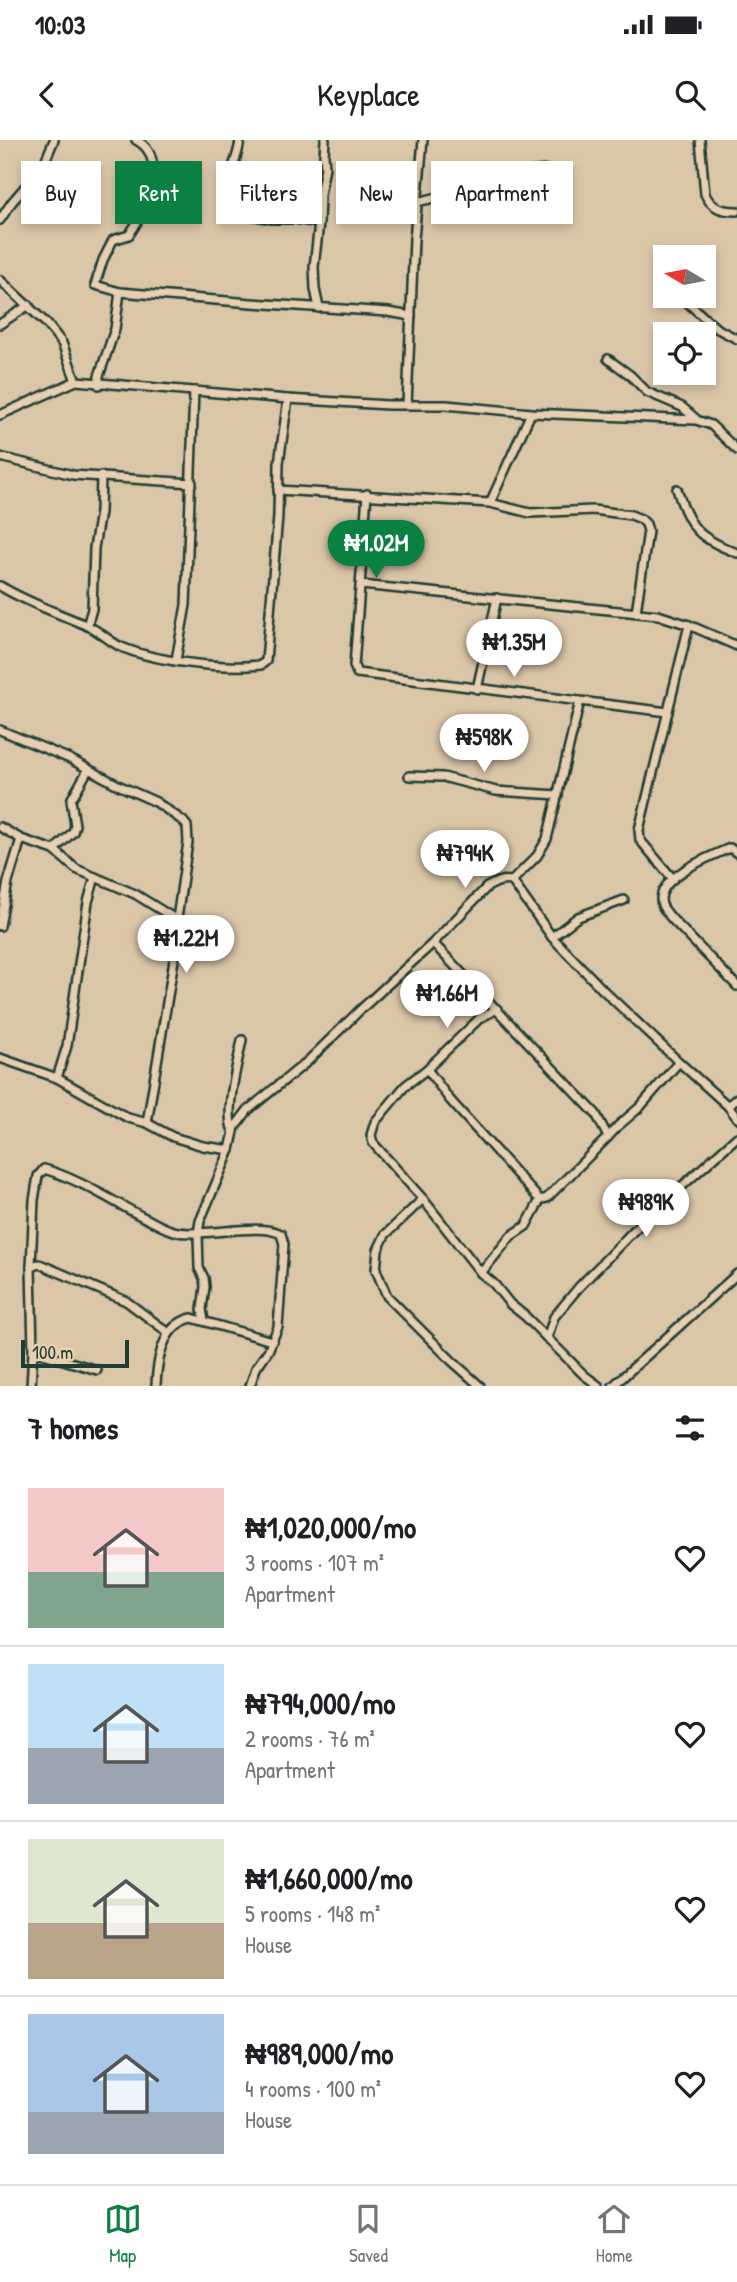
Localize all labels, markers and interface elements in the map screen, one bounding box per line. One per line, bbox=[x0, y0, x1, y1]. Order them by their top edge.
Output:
text: 10:03 bbox=[35, 7, 85, 42]
text: Keyplace bbox=[317, 73, 420, 116]
icon: back bbox=[28, 76, 66, 114]
icon: search bbox=[671, 76, 709, 114]
chip: Buy bbox=[21, 161, 101, 224]
chip: Rent bbox=[115, 161, 202, 224]
chip: Filters bbox=[216, 161, 322, 224]
chip: New bbox=[336, 161, 417, 224]
chip: Apartment bbox=[431, 161, 573, 224]
north arrow bbox=[653, 245, 716, 308]
map controls bbox=[653, 245, 716, 385]
button: locate bbox=[653, 322, 716, 385]
pin: ₦1.02M bbox=[319, 520, 433, 580]
text: ₦1.02M bbox=[344, 527, 408, 558]
pin: ₦1.35M bbox=[457, 620, 571, 679]
text: ₦1.35M bbox=[482, 626, 546, 657]
pin: ₦598K bbox=[435, 714, 533, 774]
text: ₦598K bbox=[456, 721, 512, 752]
pin: ₦794K bbox=[416, 830, 514, 890]
text: ₦794K bbox=[436, 837, 494, 868]
pin: ₦1.22M bbox=[129, 916, 243, 975]
text: ₦1.22M bbox=[153, 922, 219, 953]
pin: ₦1.66M bbox=[390, 970, 504, 1030]
text: ₦1.66M bbox=[416, 977, 478, 1008]
pin: ₦989K bbox=[597, 1180, 695, 1239]
text: ₦989K bbox=[618, 1186, 674, 1217]
scale bar bbox=[21, 1337, 130, 1369]
text: 100 m bbox=[32, 1339, 73, 1365]
text: 7 homes bbox=[28, 1408, 118, 1448]
icon: filters bbox=[671, 1409, 709, 1447]
text: ₦1,020,000/mo bbox=[245, 1507, 416, 1547]
icon: home bbox=[84, 1516, 168, 1600]
icon: heart bbox=[671, 1539, 709, 1577]
text: 3 rooms · 107 m² bbox=[245, 1547, 384, 1578]
text: Apartment bbox=[245, 1578, 335, 1609]
text: ₦794,000/mo bbox=[245, 1683, 395, 1723]
icon: home bbox=[84, 1692, 168, 1776]
icon: heart bbox=[671, 1715, 709, 1753]
text: 2 rooms · 76 m² bbox=[245, 1723, 375, 1754]
text: Apartment bbox=[245, 1754, 335, 1785]
text: ₦1,660,000/mo bbox=[245, 1858, 413, 1898]
icon: home bbox=[84, 1867, 168, 1951]
icon: heart bbox=[671, 1890, 709, 1928]
text: 5 rooms · 148 m² bbox=[245, 1898, 380, 1929]
text: House bbox=[245, 1929, 292, 1960]
text: ₦989,000/mo bbox=[245, 2033, 393, 2073]
icon: home bbox=[84, 2042, 168, 2126]
icon: heart bbox=[671, 2065, 709, 2103]
text: 4 rooms · 100 m² bbox=[245, 2073, 381, 2104]
text: House bbox=[245, 2104, 292, 2135]
tab: Map bbox=[104, 2200, 142, 2268]
tab: Saved bbox=[349, 2200, 388, 2268]
tab: Home bbox=[595, 2200, 633, 2268]

